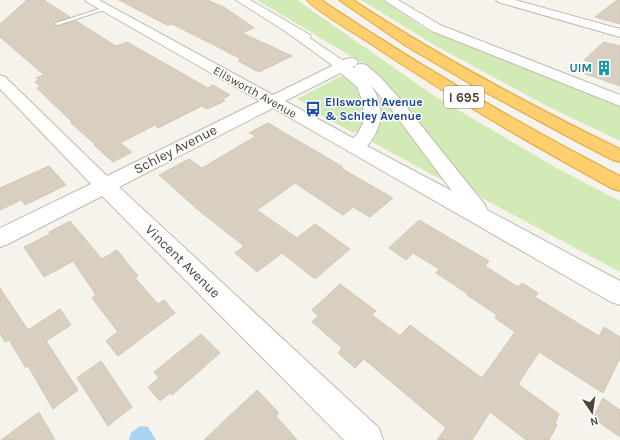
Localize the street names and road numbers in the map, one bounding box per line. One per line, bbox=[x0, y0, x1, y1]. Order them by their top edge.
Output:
street label: Ellsworth Avenue bbox=[211, 63, 299, 121]
road number: I 695 bbox=[444, 86, 484, 108]
street label: Schley Avenue bbox=[131, 121, 220, 178]
street label: Vincent Avenue bbox=[141, 221, 224, 302]

